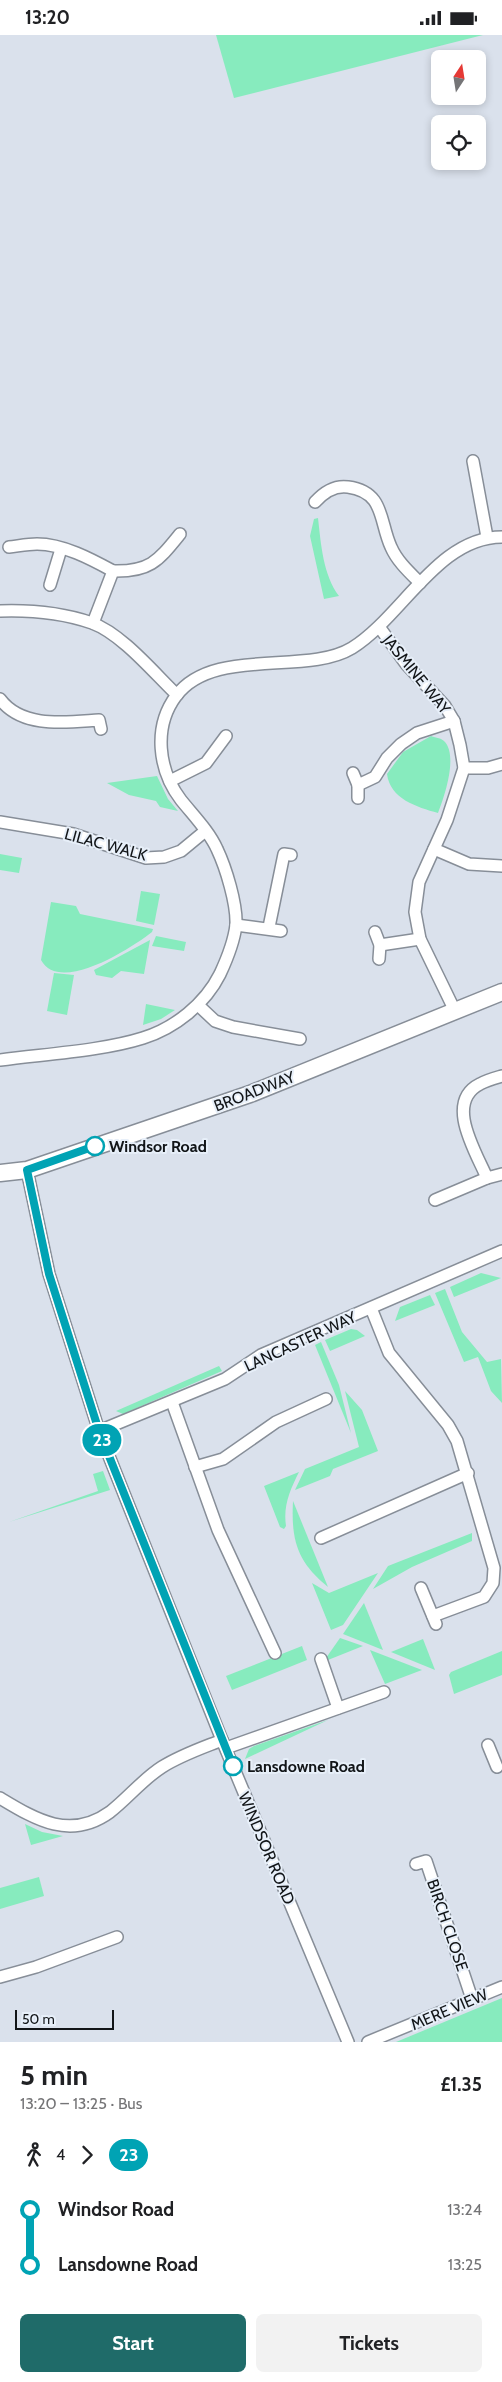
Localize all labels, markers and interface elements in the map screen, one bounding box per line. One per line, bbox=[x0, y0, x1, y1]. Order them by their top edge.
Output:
text: 13:20 bbox=[25, 6, 70, 29]
north arrow bbox=[431, 50, 486, 105]
map controls bbox=[431, 50, 486, 170]
button: locate bbox=[431, 115, 486, 170]
street label: JASMINE WAY bbox=[378, 630, 455, 718]
street label: LILAC WALK bbox=[62, 824, 149, 865]
street label: BROADWAY bbox=[211, 1067, 298, 1116]
marker: Windsor Road bbox=[85, 1136, 105, 1156]
place label: Windsor Road bbox=[109, 1137, 207, 1156]
street label: LANCASTER WAY bbox=[241, 1307, 360, 1376]
line badge: 23 bbox=[80, 1424, 124, 1456]
text: 23 bbox=[92, 1429, 112, 1451]
marker: Lansdowne Road bbox=[223, 1756, 243, 1776]
place label: Lansdowne Road bbox=[247, 1757, 365, 1776]
street label: WINDSOR ROAD bbox=[234, 1789, 299, 1907]
street label: BIRCH CLOSE bbox=[423, 1877, 472, 1974]
street label: MERE VIEW bbox=[408, 1984, 491, 2034]
scale bar bbox=[15, 2007, 114, 2030]
text: 50 m bbox=[22, 2010, 55, 2028]
text: 5 min bbox=[20, 2058, 88, 2092]
text: £1.35 bbox=[440, 2073, 482, 2096]
text: 13:20 – 13:25 · Bus bbox=[20, 2094, 142, 2113]
icon: walk bbox=[20, 2141, 48, 2169]
icon: forward bbox=[73, 2141, 101, 2169]
text: 23 bbox=[119, 2144, 138, 2166]
text: 4 bbox=[56, 2145, 65, 2164]
text: Windsor Road bbox=[58, 2198, 174, 2221]
text: 13:24 bbox=[447, 2200, 482, 2219]
text: Lansdowne Road bbox=[58, 2253, 198, 2276]
text: 13:25 bbox=[448, 2255, 482, 2274]
button: Start bbox=[20, 2314, 246, 2372]
button: Tickets bbox=[256, 2314, 482, 2372]

